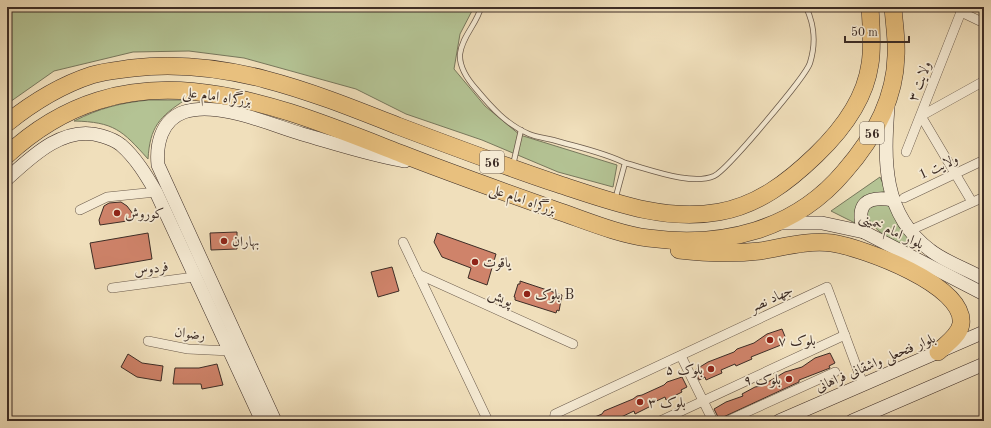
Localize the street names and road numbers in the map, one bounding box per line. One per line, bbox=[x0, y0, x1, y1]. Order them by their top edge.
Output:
street label: ولایت ۳ bbox=[906, 59, 935, 104]
street label: بزرگراه امام علی bbox=[181, 82, 253, 114]
road number: 56 bbox=[860, 122, 884, 144]
road number: 56 bbox=[480, 151, 504, 173]
street label: ولایت 1 bbox=[917, 152, 961, 183]
street label: بزرگراه امام علی bbox=[486, 179, 559, 223]
street label: بلوار امام خمینی bbox=[855, 210, 926, 257]
street label: فردوس bbox=[133, 260, 169, 279]
street label: جهاد نصر bbox=[746, 283, 796, 318]
street label: پویش bbox=[485, 286, 516, 313]
street label: رضوان bbox=[173, 325, 206, 344]
street label: بلوار فتحعلی واشقانی فراهانی bbox=[813, 331, 938, 396]

